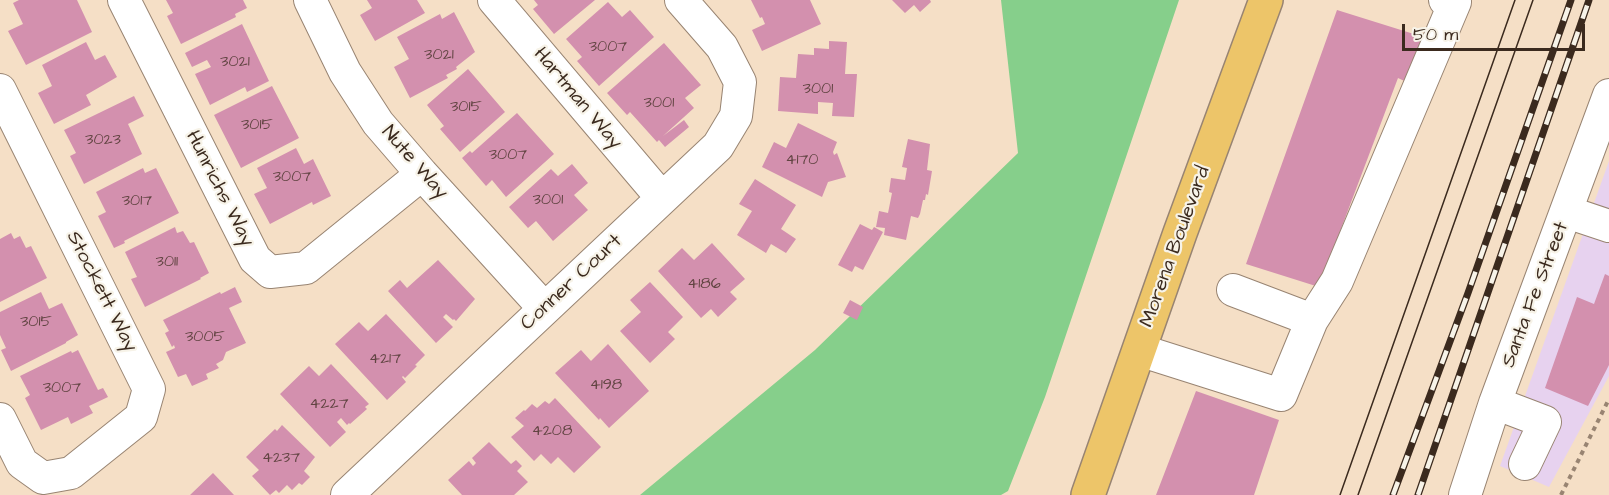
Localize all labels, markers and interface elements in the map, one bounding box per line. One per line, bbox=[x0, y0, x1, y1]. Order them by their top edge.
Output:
scale bar bbox=[1405, 12, 1588, 50]
text: 50 m bbox=[1413, 22, 1458, 47]
house number: 3007 bbox=[589, 38, 627, 58]
street label: Hartman Way bbox=[528, 43, 626, 155]
house number: 3021 bbox=[424, 46, 454, 66]
house number: 3021 bbox=[220, 53, 250, 73]
house number: 3001 bbox=[803, 80, 833, 100]
house number: 3001 bbox=[644, 94, 674, 114]
house number: 3015 bbox=[450, 98, 482, 118]
house number: 3015 bbox=[241, 116, 273, 136]
street label: Nute Way bbox=[376, 121, 452, 205]
street label: Hunrichs Way bbox=[180, 127, 258, 251]
house number: 3023 bbox=[85, 131, 121, 151]
house number: 3007 bbox=[489, 146, 527, 166]
house number: 4170 bbox=[786, 151, 818, 171]
street label: Morena Boulevard bbox=[1136, 163, 1216, 331]
house number: 3007 bbox=[273, 168, 311, 188]
house number: 3001 bbox=[533, 191, 563, 211]
house number: 3017 bbox=[122, 192, 152, 212]
street label: Santa Fe Street bbox=[1497, 219, 1575, 371]
street label: Stockett Way bbox=[60, 228, 142, 356]
street label: Conner Court bbox=[516, 230, 628, 336]
house number: 3011 bbox=[156, 253, 178, 273]
house number: 4186 bbox=[687, 275, 721, 295]
house number: 3015 bbox=[20, 313, 52, 333]
house number: 3005 bbox=[185, 328, 225, 348]
house number: 4217 bbox=[369, 350, 401, 370]
house number: 4198 bbox=[590, 376, 622, 396]
house number: 3007 bbox=[43, 379, 81, 399]
house number: 4227 bbox=[309, 395, 349, 415]
house number: 4208 bbox=[532, 422, 572, 442]
house number: 4237 bbox=[262, 449, 300, 469]

